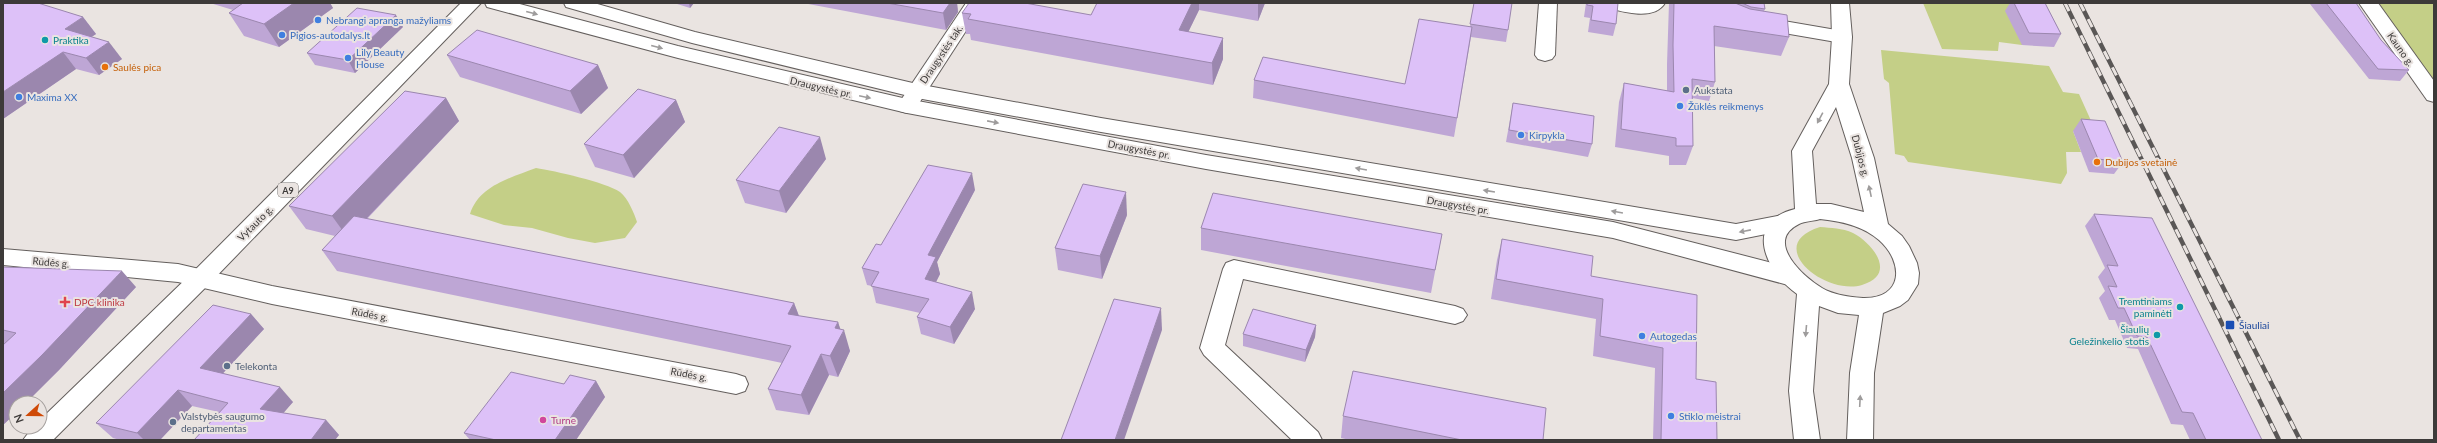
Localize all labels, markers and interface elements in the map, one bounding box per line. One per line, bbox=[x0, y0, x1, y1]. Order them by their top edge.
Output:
one-way arrow bbox=[525, 11, 538, 17]
place label: Nebrangi apranga mažyliams bbox=[326, 14, 451, 26]
marker: Nebrangi apranga mažyliams bbox=[313, 15, 323, 25]
street label: Draugystės tak. bbox=[917, 22, 965, 86]
place label: Pigios-autodalys.lt bbox=[290, 29, 371, 41]
marker: Pigios-autodalys.lt bbox=[277, 30, 287, 40]
street label: Kauno g. bbox=[2385, 30, 2417, 68]
place label: Praktika bbox=[53, 34, 89, 46]
marker: Praktika bbox=[40, 35, 50, 45]
one-way arrow bbox=[651, 44, 663, 50]
place label: Lily Beauty House bbox=[356, 46, 405, 70]
marker: Lily Beauty House bbox=[343, 53, 353, 63]
place label: Saulės pica bbox=[113, 61, 161, 73]
marker: Saulės pica bbox=[100, 62, 110, 72]
street label: Draugystės pr. bbox=[789, 74, 853, 100]
place label: Aukstata bbox=[1694, 84, 1733, 96]
marker: Aukstata bbox=[1681, 85, 1691, 95]
place label: Maxima XX bbox=[27, 91, 78, 103]
marker: Maxima XX bbox=[14, 92, 24, 102]
one-way arrow bbox=[859, 94, 871, 100]
place label: Žūklės reikmenys bbox=[1688, 100, 1764, 112]
marker: Žūklės reikmenys bbox=[1675, 101, 1685, 111]
one-way arrow bbox=[1817, 112, 1823, 124]
one-way arrow bbox=[987, 119, 999, 125]
place label: Kirpykla bbox=[1529, 129, 1565, 141]
marker: Kirpykla bbox=[1516, 130, 1526, 140]
street label: Dubijos g. bbox=[1850, 133, 1872, 179]
street label: Draugystės pr. bbox=[1107, 137, 1171, 161]
place label: Dubijos svetainė bbox=[2105, 156, 2177, 168]
marker: Dubijos svetainė bbox=[2092, 157, 2102, 167]
one-way arrow bbox=[1354, 166, 1367, 172]
road number: A9 bbox=[278, 183, 298, 197]
one-way arrow bbox=[1866, 185, 1872, 197]
one-way arrow bbox=[1483, 188, 1495, 194]
street label: Draugystės pr. bbox=[1426, 194, 1490, 216]
street label: Vytauto g. bbox=[235, 203, 275, 243]
one-way arrow bbox=[1611, 208, 1623, 214]
one-way arrow bbox=[1739, 228, 1751, 234]
street label: Rūdės g. bbox=[32, 254, 70, 270]
place label: Tremtiniams paminėti bbox=[2119, 295, 2172, 319]
marker: DPC klinika bbox=[59, 296, 71, 308]
place label: DPC klinika bbox=[74, 296, 125, 308]
marker: Tremtiniams paminėti bbox=[2175, 302, 2185, 312]
street label: Rūdės g. bbox=[351, 305, 389, 323]
marker: Šiauliai bbox=[2224, 319, 2236, 331]
place label: Šiauliai bbox=[2239, 319, 2269, 331]
place label: Šiaulių Geležinkelio stotis bbox=[2069, 323, 2149, 347]
one-way arrow bbox=[1802, 325, 1809, 337]
place label: Autogedas bbox=[1650, 330, 1697, 342]
marker: Šiaulių Geležinkelio stotis bbox=[2152, 330, 2162, 340]
marker: Autogedas bbox=[1637, 331, 1647, 341]
place label: Telekonta bbox=[235, 360, 277, 372]
marker: Telekonta bbox=[222, 361, 232, 371]
street label: Rūdės g. bbox=[670, 365, 708, 383]
one-way arrow bbox=[1857, 394, 1863, 407]
north arrow bbox=[8, 395, 48, 435]
place label: Valstybės saugumo departamentas bbox=[181, 410, 265, 434]
place label: Stiklo meistrai bbox=[1679, 410, 1741, 422]
marker: Stiklo meistrai bbox=[1666, 411, 1676, 421]
text: N bbox=[11, 412, 26, 425]
place label: Turne bbox=[551, 414, 576, 426]
marker: Turne bbox=[538, 415, 548, 425]
marker: Valstybės saugumo departamentas bbox=[168, 417, 178, 427]

